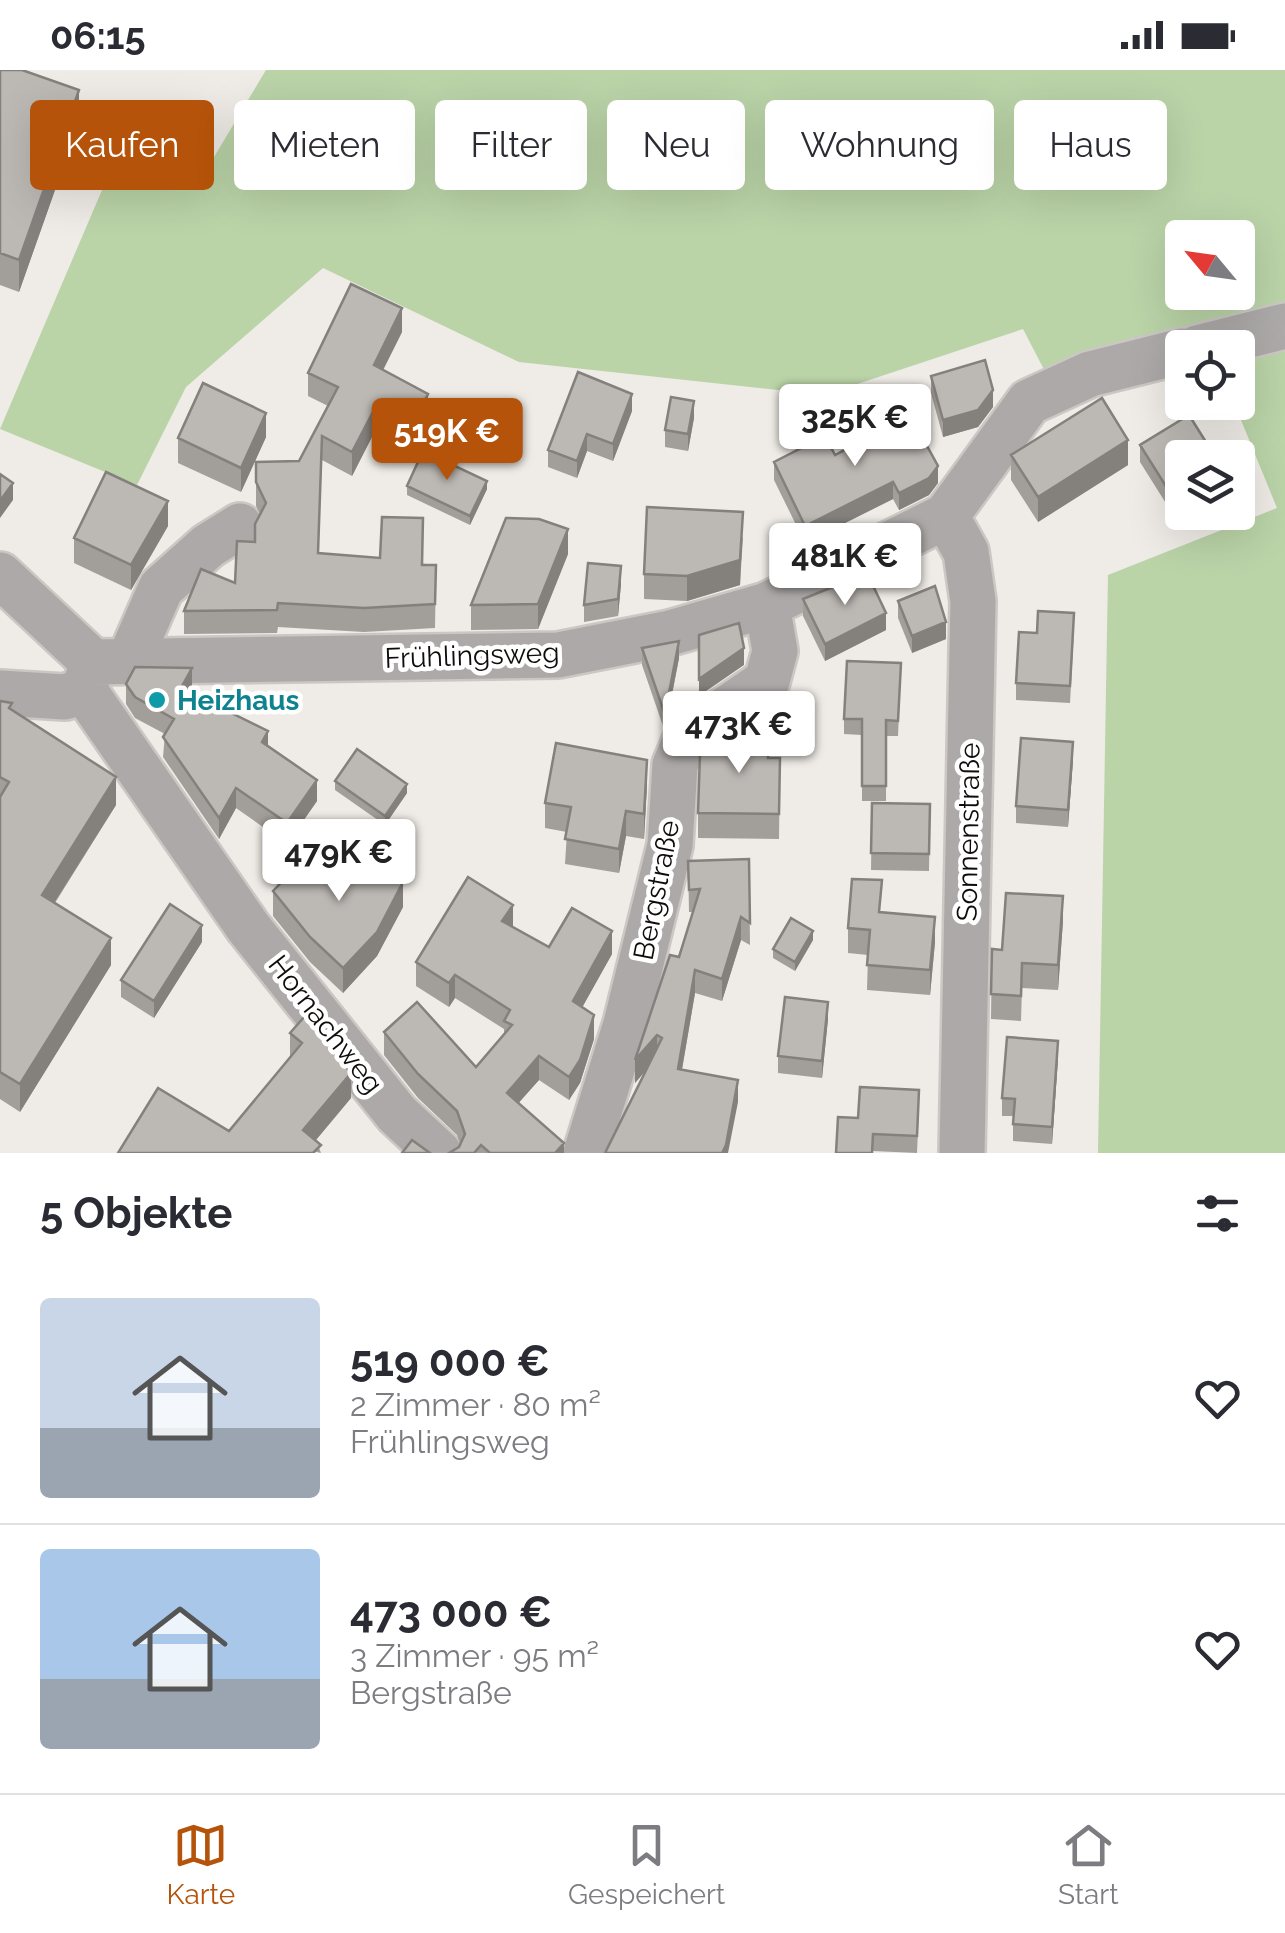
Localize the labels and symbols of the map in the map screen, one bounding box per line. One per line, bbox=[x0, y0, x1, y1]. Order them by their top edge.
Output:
north arrow bbox=[1165, 220, 1255, 310]
pin: 325K € bbox=[774, 384, 936, 469]
pin: 519K € bbox=[366, 398, 528, 483]
pin: 481K € bbox=[764, 523, 926, 608]
street label: Frühlingsweg bbox=[384, 636, 560, 675]
place label: Heizhaus bbox=[177, 684, 299, 717]
marker: Heizhaus bbox=[146, 689, 168, 711]
pin: 473K € bbox=[658, 691, 820, 776]
street label: Sonnenstraße bbox=[950, 742, 987, 922]
street label: Bergstraße bbox=[627, 817, 686, 963]
pin: 479K € bbox=[258, 819, 420, 904]
street label: Hornachweg bbox=[262, 949, 390, 1100]

